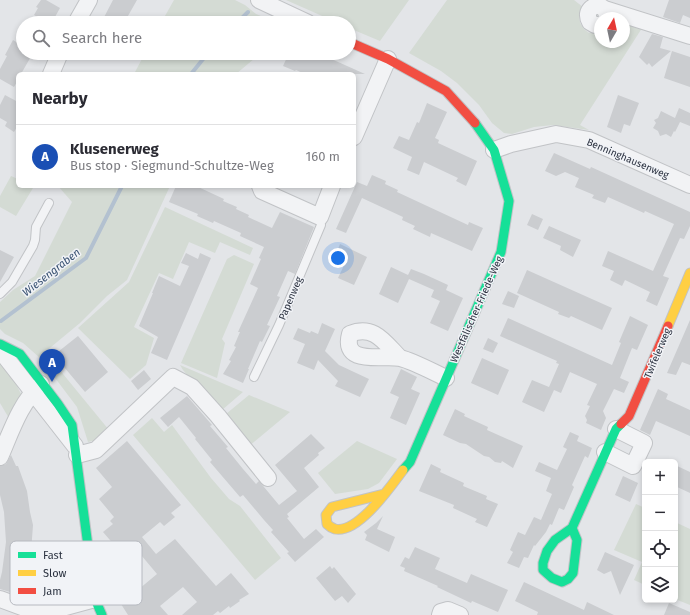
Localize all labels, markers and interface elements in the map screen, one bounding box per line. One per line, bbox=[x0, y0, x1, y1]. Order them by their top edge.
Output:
north arrow bbox=[594, 12, 630, 48]
search box bbox=[16, 16, 356, 60]
icon: search bbox=[30, 27, 52, 49]
text: Search here bbox=[62, 29, 142, 47]
text: Nearby bbox=[32, 88, 87, 109]
street label: Benninghausenweg bbox=[585, 136, 671, 182]
text: Klusenerweg bbox=[70, 140, 159, 158]
text: A bbox=[41, 149, 49, 164]
text: 160 m bbox=[306, 149, 340, 164]
text: Bus stop · Siegmund-Schultze-Weg bbox=[70, 158, 274, 173]
water label: Wiesengraben bbox=[20, 246, 83, 299]
your location bbox=[328, 248, 348, 268]
street label: Westfälischer-Friede-Weg bbox=[448, 254, 506, 365]
street label: Papenweg bbox=[276, 274, 306, 322]
street label: Twifelerweg bbox=[642, 326, 674, 380]
pin: A bbox=[39, 349, 65, 382]
map controls bbox=[642, 459, 678, 603]
button: + bbox=[642, 459, 678, 495]
button: − bbox=[642, 495, 678, 531]
button: locate bbox=[642, 531, 678, 567]
legend bbox=[10, 541, 142, 605]
text: Fast bbox=[43, 549, 63, 562]
text: Slow bbox=[43, 567, 67, 580]
button: layers bbox=[642, 567, 678, 603]
text: Jam bbox=[43, 585, 62, 598]

